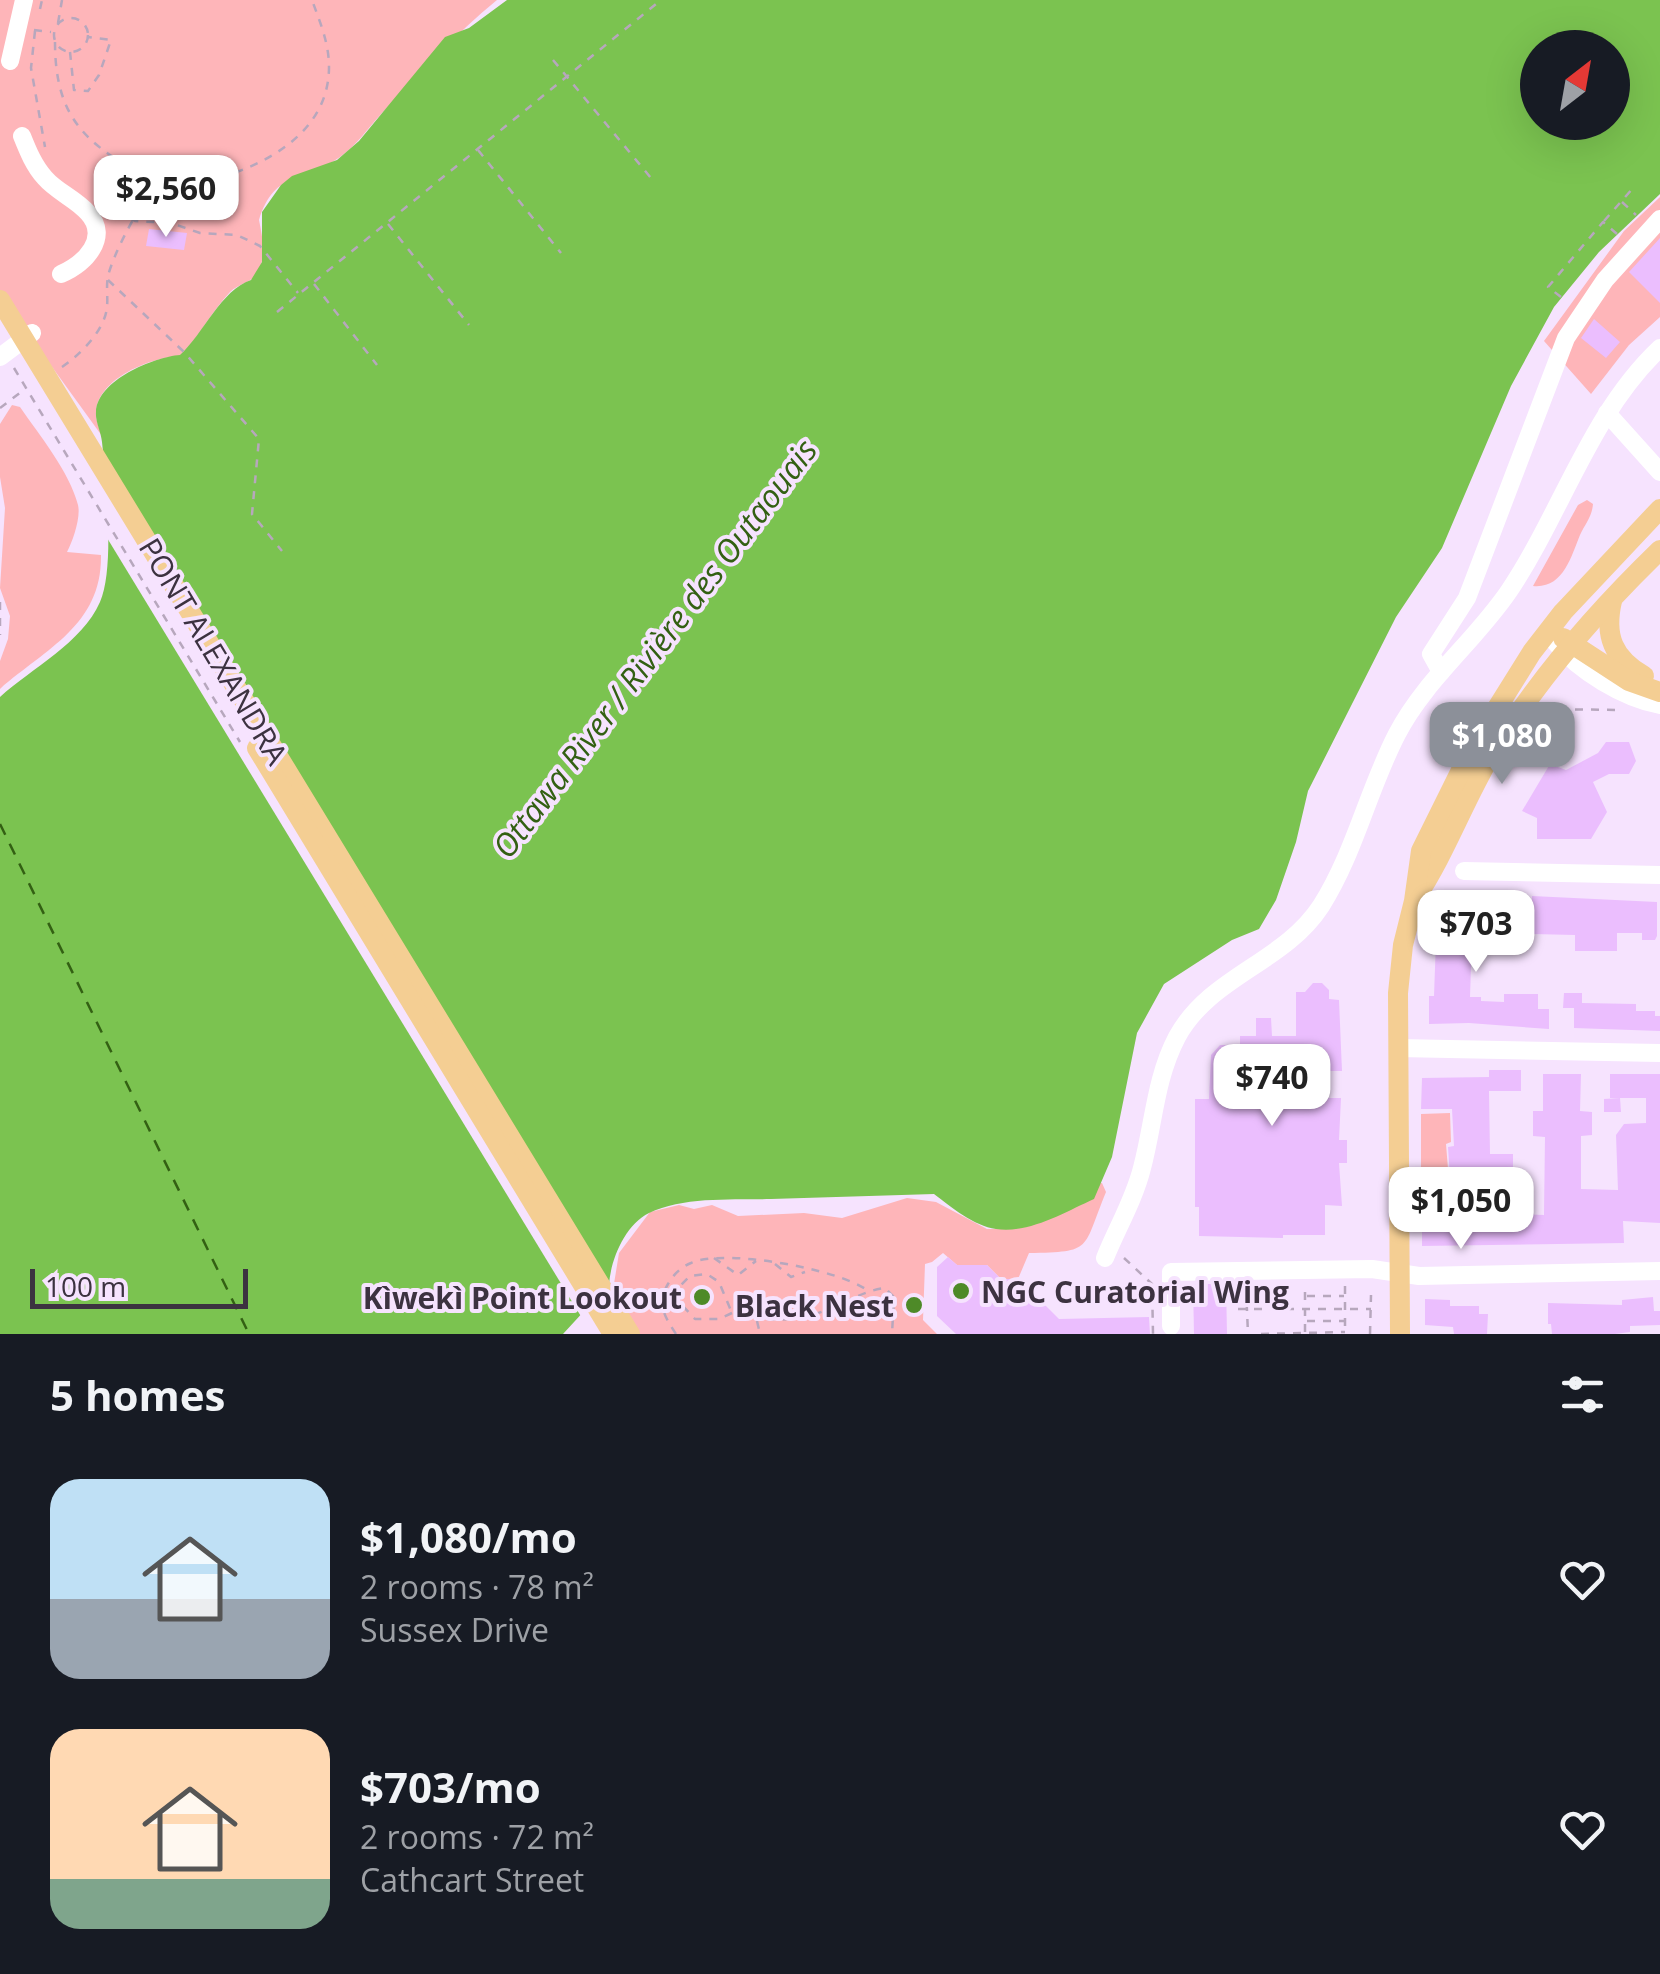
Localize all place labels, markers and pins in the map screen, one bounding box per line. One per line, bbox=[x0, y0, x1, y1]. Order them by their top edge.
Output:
pin: $2,560 bbox=[85, 155, 247, 240]
pin: $1,080 bbox=[1421, 702, 1583, 787]
pin: $703 bbox=[1417, 890, 1535, 975]
pin: $740 bbox=[1213, 1044, 1331, 1129]
pin: $1,050 bbox=[1380, 1167, 1542, 1252]
place label: NGC Curatorial Wing bbox=[981, 1271, 1289, 1312]
place label: Kìwekì Point Lookout bbox=[363, 1277, 682, 1318]
marker: NGC Curatorial Wing bbox=[950, 1280, 972, 1302]
place label: Black Nest bbox=[735, 1285, 894, 1326]
marker: Kìwekì Point Lookout bbox=[691, 1286, 713, 1308]
marker: Black Nest bbox=[903, 1294, 925, 1316]

